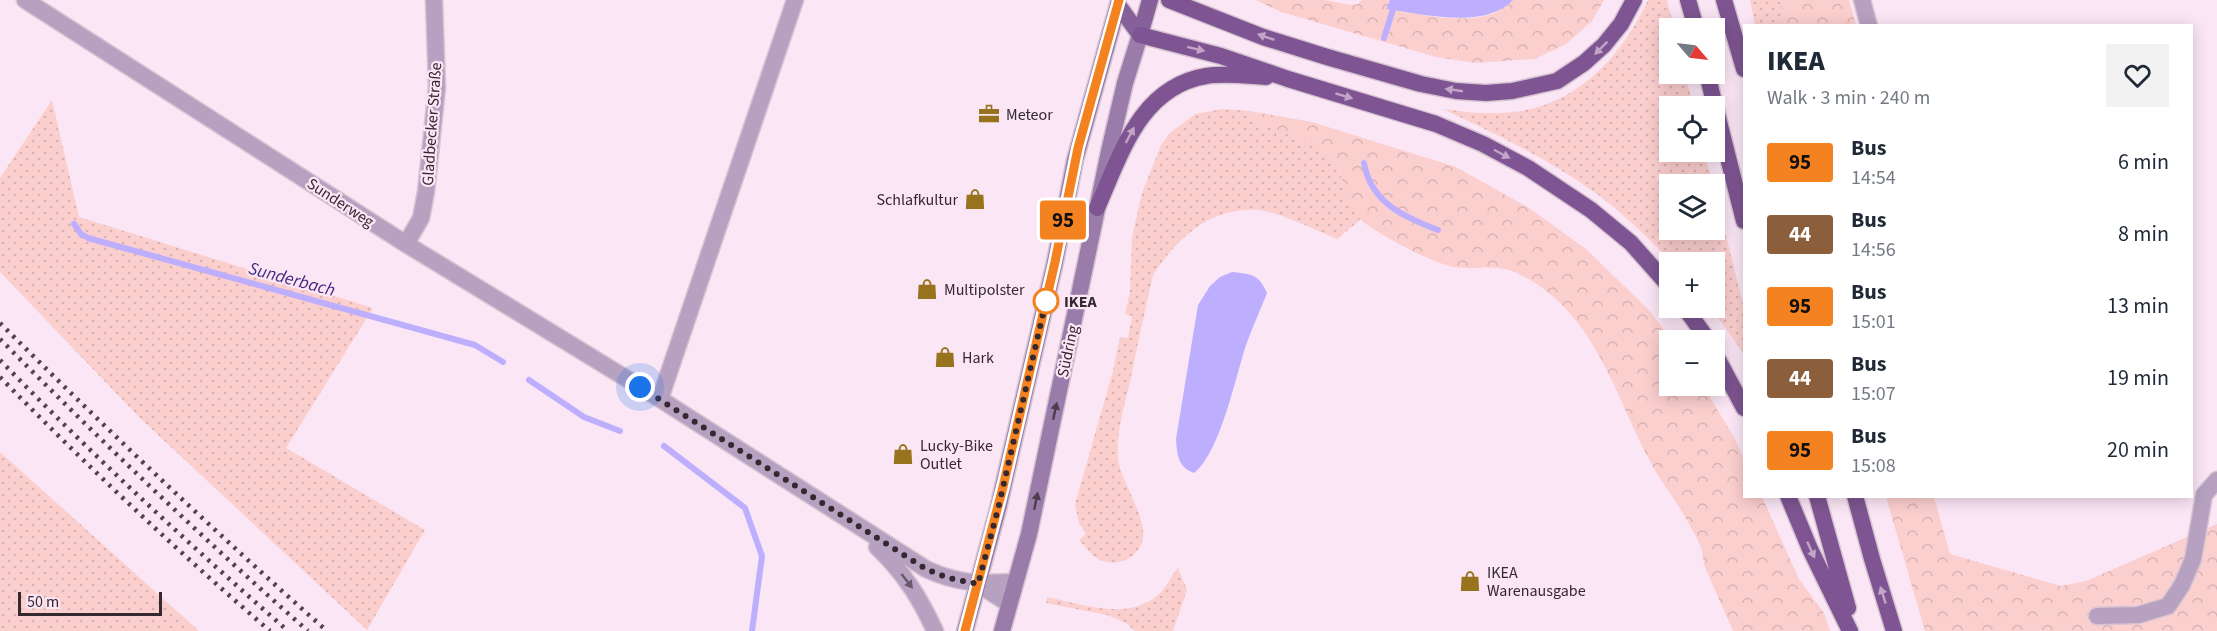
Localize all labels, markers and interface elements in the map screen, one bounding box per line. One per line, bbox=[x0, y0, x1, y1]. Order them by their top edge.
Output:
north arrow bbox=[1659, 18, 1725, 84]
map controls bbox=[1659, 18, 1725, 396]
one-way arrow bbox=[1257, 32, 1275, 42]
one-way arrow bbox=[1594, 40, 1608, 54]
text: IKEA bbox=[1767, 41, 1825, 81]
button: heart bbox=[2106, 44, 2169, 107]
one-way arrow bbox=[1187, 45, 1205, 55]
street label: Gladbecker Straße bbox=[417, 62, 447, 186]
text: Walk · 3 min · 240 m bbox=[1767, 84, 1930, 112]
one-way arrow bbox=[1445, 85, 1464, 94]
one-way arrow bbox=[1335, 92, 1353, 101]
button: locate bbox=[1659, 96, 1725, 162]
office icon: Meteor bbox=[977, 102, 1001, 126]
place label: Meteor bbox=[1006, 104, 1053, 126]
one-way arrow bbox=[1125, 127, 1135, 144]
text: Bus bbox=[1851, 132, 1887, 164]
text: 6 min bbox=[2118, 146, 2169, 178]
text: 95 bbox=[1789, 147, 1811, 177]
one-way arrow bbox=[1494, 149, 1511, 159]
text: 14:54 bbox=[1851, 164, 1896, 192]
street label: Sunderweg bbox=[303, 173, 378, 233]
button: layers bbox=[1659, 174, 1725, 240]
shop icon: Schlafkultur bbox=[963, 187, 987, 211]
place label: Schlafkultur bbox=[876, 189, 958, 211]
line badge: 95 bbox=[1036, 200, 1090, 240]
text: Bus bbox=[1851, 204, 1887, 236]
text: 95 bbox=[1052, 205, 1074, 235]
text: 8 min bbox=[2118, 218, 2169, 250]
text: 44 bbox=[1789, 219, 1811, 249]
text: 14:56 bbox=[1851, 236, 1896, 264]
button: + bbox=[1659, 252, 1725, 318]
water label: Sunderbach bbox=[246, 256, 338, 303]
text: Bus bbox=[1851, 276, 1887, 308]
shop icon: Multipolster bbox=[915, 277, 939, 301]
place label: Multipolster bbox=[944, 279, 1025, 301]
marker: IKEA bbox=[1033, 288, 1059, 314]
text: 13 min bbox=[2107, 290, 2169, 322]
place label: IKEA bbox=[1064, 291, 1097, 313]
text: 95 bbox=[1789, 291, 1811, 321]
text: 15:01 bbox=[1851, 308, 1896, 336]
street label: Südring bbox=[1052, 323, 1084, 379]
button: − bbox=[1659, 330, 1725, 396]
shop icon: Hark bbox=[933, 345, 957, 369]
place label: Hark bbox=[962, 347, 994, 369]
text: Bus bbox=[1851, 348, 1887, 380]
text: 19 min bbox=[2107, 362, 2169, 394]
text: 44 bbox=[1789, 363, 1811, 393]
your location bbox=[625, 372, 655, 402]
text: 15:07 bbox=[1851, 380, 1896, 408]
one-way arrow bbox=[1051, 401, 1060, 420]
text: Bus bbox=[1851, 420, 1887, 452]
text: 20 min bbox=[2107, 434, 2169, 466]
place label: Lucky-Bike Outlet bbox=[920, 435, 993, 475]
text: 95 bbox=[1789, 435, 1811, 465]
shop icon: Lucky-Bike Outlet bbox=[891, 442, 915, 466]
text: 15:08 bbox=[1851, 452, 1896, 480]
one-way arrow bbox=[1032, 491, 1041, 510]
one-way arrow bbox=[1807, 542, 1816, 559]
place label: IKEA Warenausgabe bbox=[1487, 562, 1586, 602]
shop icon: IKEA Warenausgabe bbox=[1458, 569, 1482, 593]
one-way arrow bbox=[901, 574, 913, 589]
one-way arrow bbox=[1878, 586, 1887, 604]
scale bar bbox=[18, 589, 162, 616]
text: 50 m bbox=[27, 591, 59, 613]

